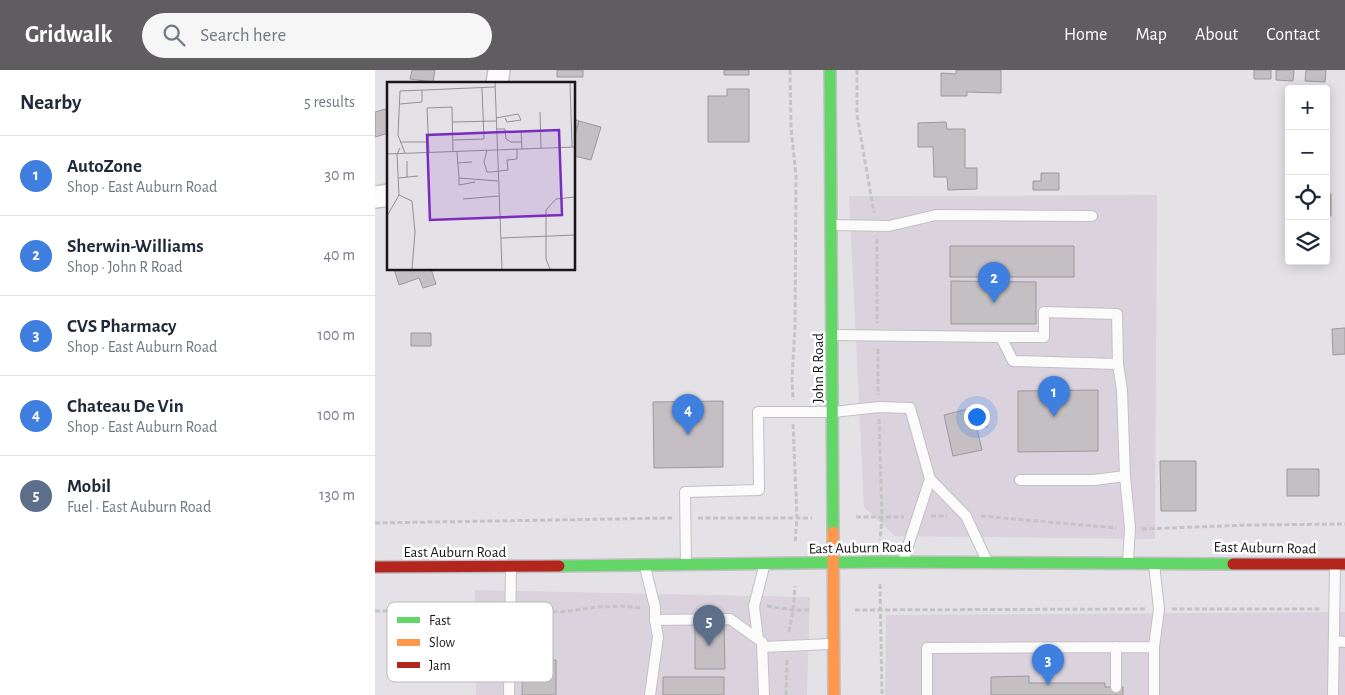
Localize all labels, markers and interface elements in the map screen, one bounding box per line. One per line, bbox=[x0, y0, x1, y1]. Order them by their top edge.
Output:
search box bbox=[142, 13, 492, 58]
icon: search bbox=[160, 21, 188, 49]
text: Gridwalk bbox=[25, 23, 112, 47]
text: Search here bbox=[200, 26, 286, 45]
text: Home bbox=[1064, 26, 1107, 44]
text: Map bbox=[1135, 26, 1167, 44]
text: About bbox=[1195, 26, 1238, 44]
text: Contact bbox=[1266, 26, 1320, 44]
inset map bbox=[387, 82, 575, 270]
map controls bbox=[1285, 85, 1330, 265]
button: + bbox=[1285, 85, 1330, 130]
text: Nearby bbox=[20, 92, 81, 113]
text: 5 results bbox=[304, 94, 355, 110]
button: − bbox=[1285, 130, 1330, 175]
text: AutoZone bbox=[67, 157, 142, 176]
text: 1 bbox=[33, 167, 39, 183]
text: 30 m bbox=[325, 167, 355, 183]
button: locate bbox=[1285, 175, 1330, 220]
text: Shop · East Auburn Road bbox=[67, 179, 217, 195]
button: layers bbox=[1285, 220, 1330, 265]
text: Sherwin-Williams bbox=[67, 237, 204, 256]
text: 2 bbox=[32, 247, 40, 263]
text: 40 m bbox=[323, 247, 355, 263]
text: Shop · John R Road bbox=[67, 259, 183, 275]
pin: 2 bbox=[978, 262, 1010, 303]
text: CVS Pharmacy bbox=[67, 317, 177, 336]
text: 3 bbox=[33, 327, 39, 343]
text: 100 m bbox=[317, 327, 355, 343]
street label: John R Road bbox=[811, 333, 826, 403]
text: Shop · East Auburn Road bbox=[67, 339, 217, 355]
pin: 1 bbox=[1038, 376, 1070, 417]
pin: 4 bbox=[672, 394, 704, 435]
text: Chateau De Vin bbox=[67, 397, 184, 416]
your location bbox=[964, 404, 990, 430]
text: 4 bbox=[32, 407, 40, 423]
text: 100 m bbox=[317, 407, 355, 423]
text: Shop · East Auburn Road bbox=[67, 419, 217, 435]
text: Mobil bbox=[67, 477, 111, 496]
text: 5 bbox=[33, 487, 39, 503]
text: 130 m bbox=[319, 487, 355, 503]
text: Fuel · East Auburn Road bbox=[67, 499, 211, 515]
street label: East Auburn Road bbox=[808, 540, 912, 556]
street label: East Auburn Road bbox=[1213, 540, 1317, 556]
street label: East Auburn Road bbox=[404, 545, 507, 560]
legend bbox=[387, 602, 553, 682]
pin: 5 bbox=[693, 605, 725, 646]
text: Fast bbox=[429, 614, 451, 628]
text: Slow bbox=[429, 636, 456, 650]
pin: 3 bbox=[1032, 644, 1064, 685]
text: Jam bbox=[429, 659, 451, 673]

